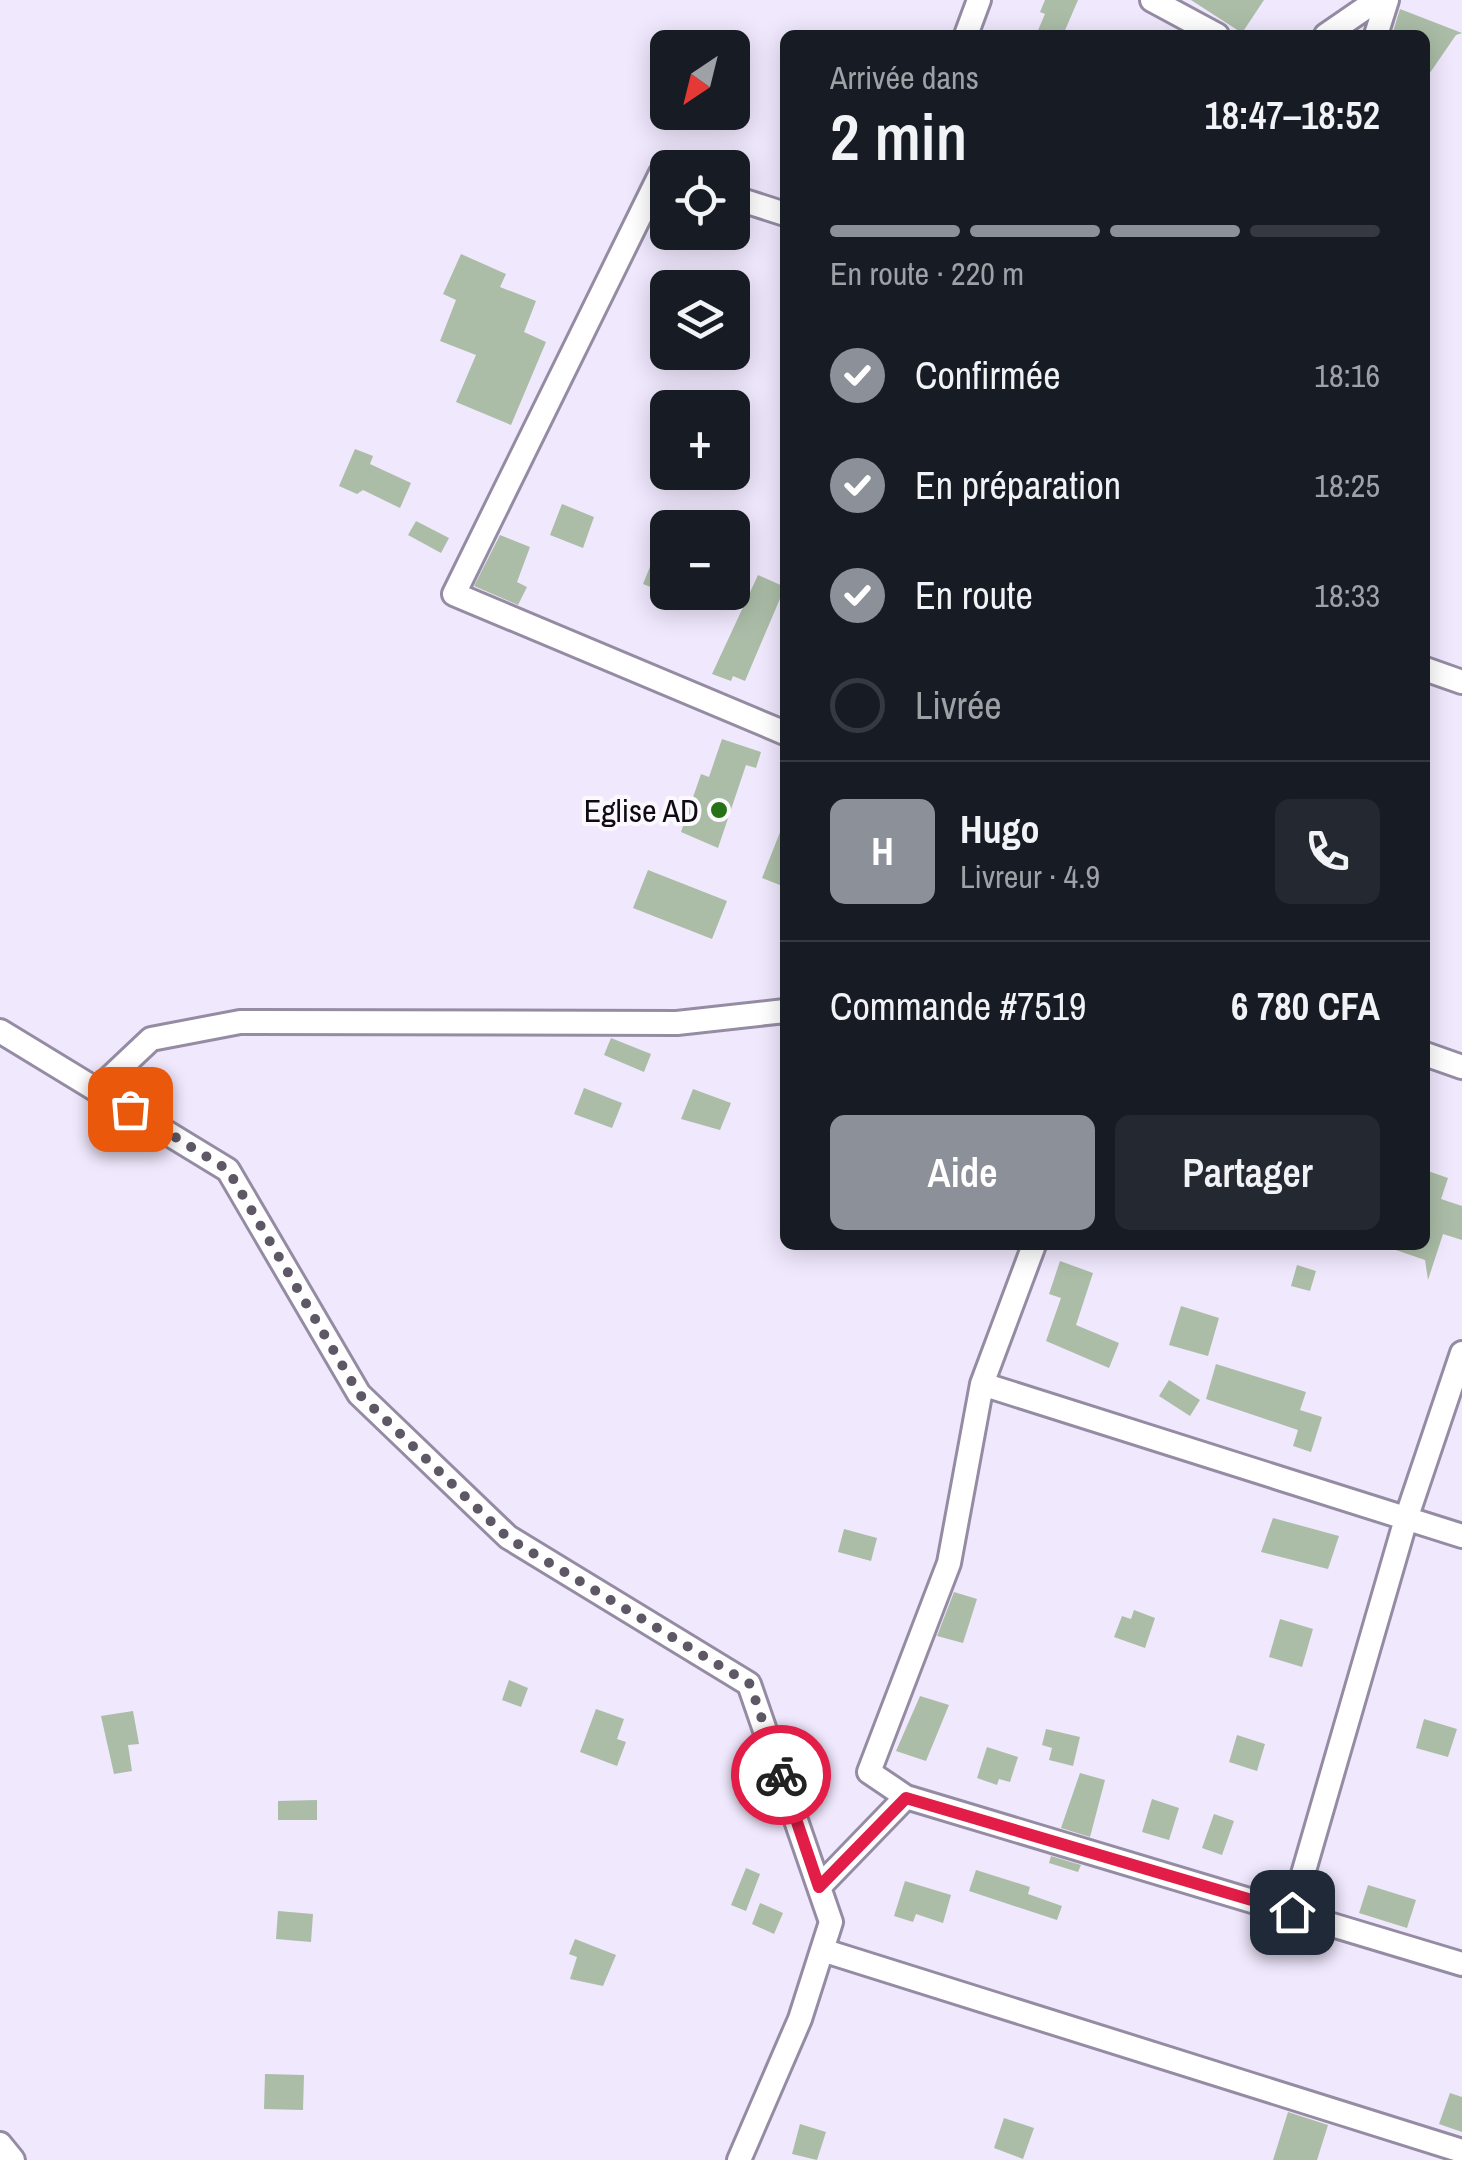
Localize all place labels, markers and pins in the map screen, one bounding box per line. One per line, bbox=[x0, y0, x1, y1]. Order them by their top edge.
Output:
place label: Eglise AD bbox=[584, 789, 699, 832]
marker: Eglise AD bbox=[708, 799, 730, 821]
pin bbox=[88, 1067, 173, 1152]
pin bbox=[1250, 1870, 1335, 1955]

